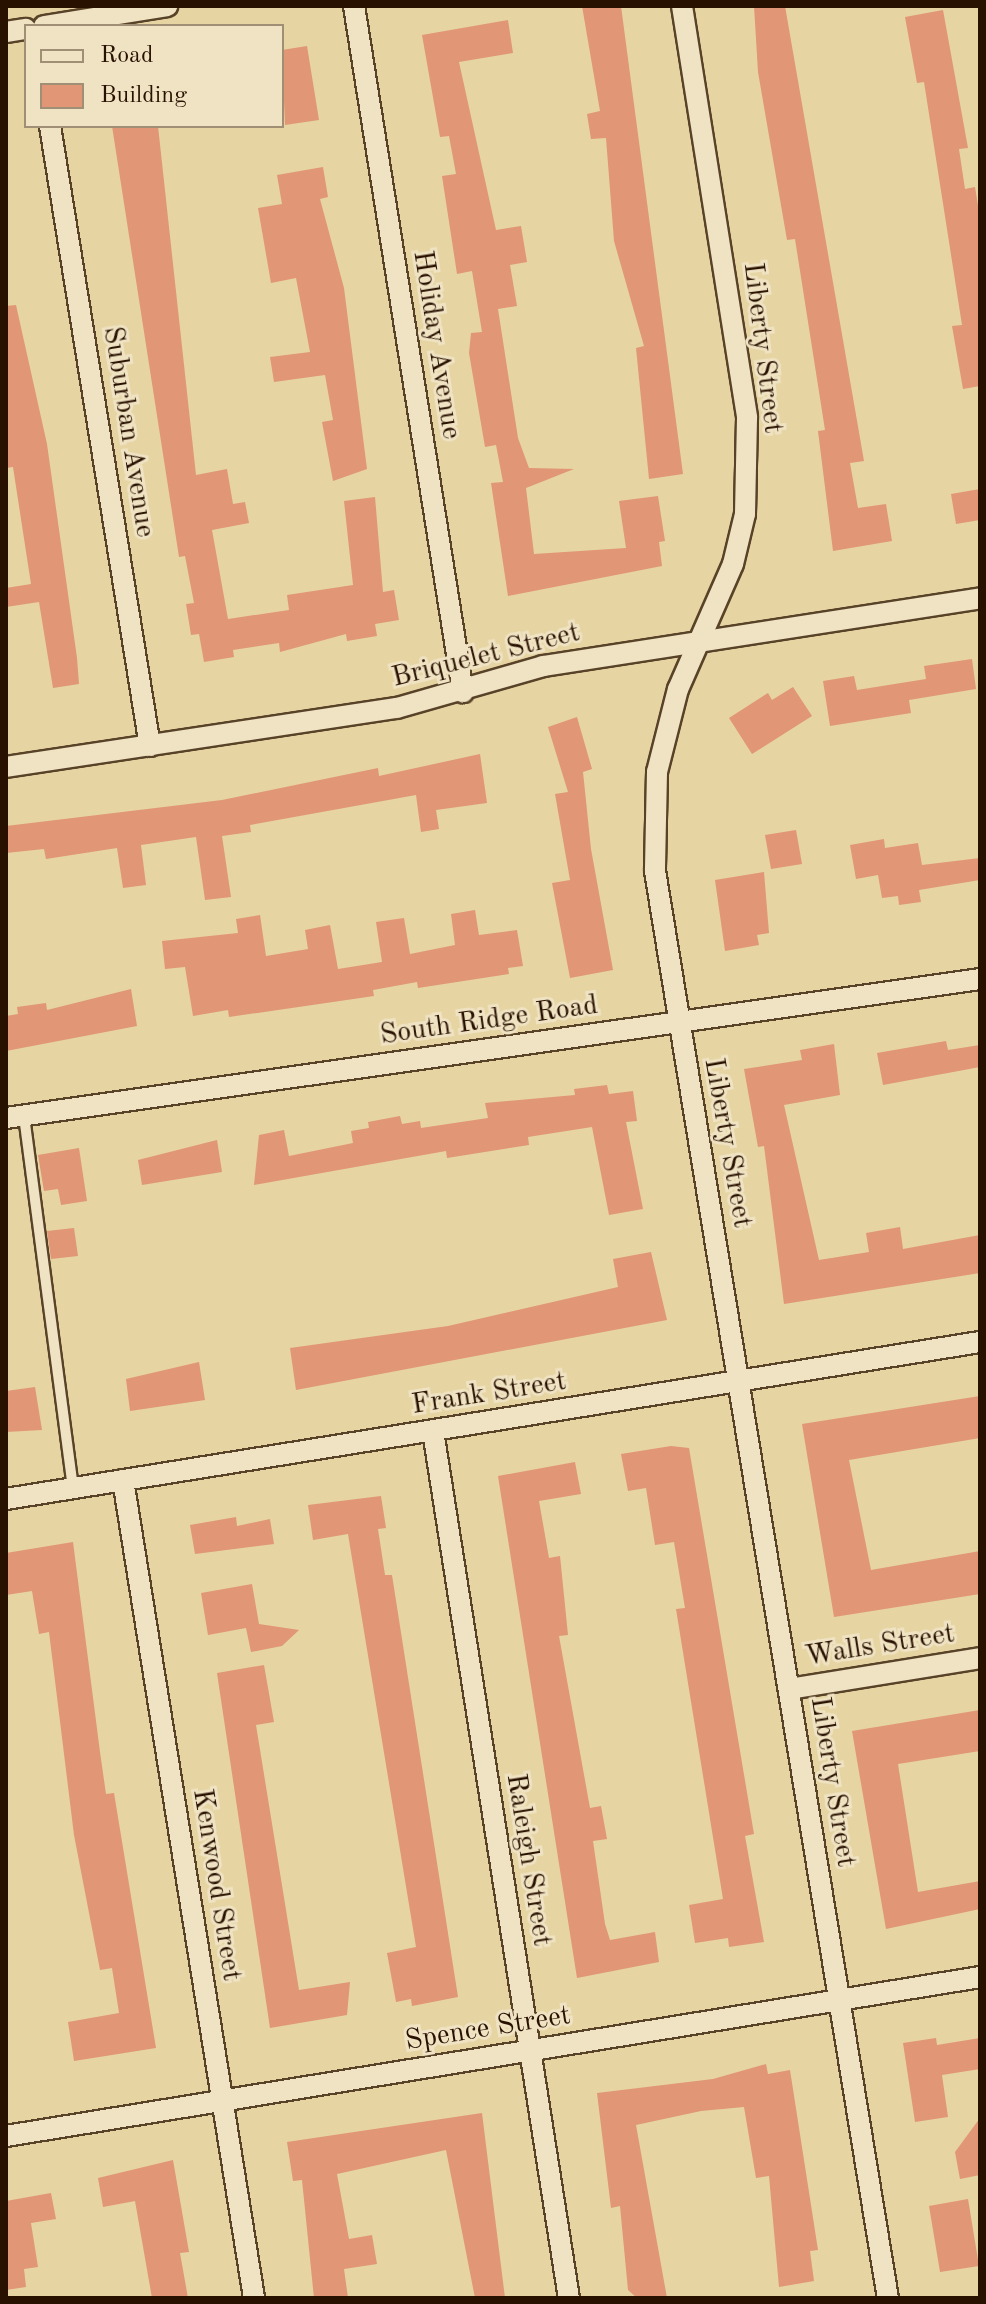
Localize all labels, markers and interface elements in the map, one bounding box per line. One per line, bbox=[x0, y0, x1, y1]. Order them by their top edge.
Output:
legend bbox=[24, 24, 284, 128]
text: Road bbox=[100, 44, 153, 68]
text: Building bbox=[100, 84, 187, 108]
street label: Holiday Avenue bbox=[404, 248, 468, 442]
street label: Liberty Street bbox=[735, 261, 789, 435]
street label: Suburban Avenue bbox=[95, 324, 161, 540]
street label: Briquelet Street bbox=[389, 616, 583, 696]
street label: South Ridge Road bbox=[378, 989, 600, 1053]
street label: Liberty Street bbox=[696, 1056, 758, 1230]
street label: Frank Street bbox=[409, 1365, 569, 1423]
street label: Walls Street bbox=[803, 1618, 957, 1674]
street label: Liberty Street bbox=[802, 1695, 862, 1869]
street label: Raleigh Street bbox=[498, 1771, 558, 1949]
street label: Kenwood Street bbox=[184, 1787, 248, 1983]
street label: Spence Street bbox=[403, 1999, 573, 2059]

